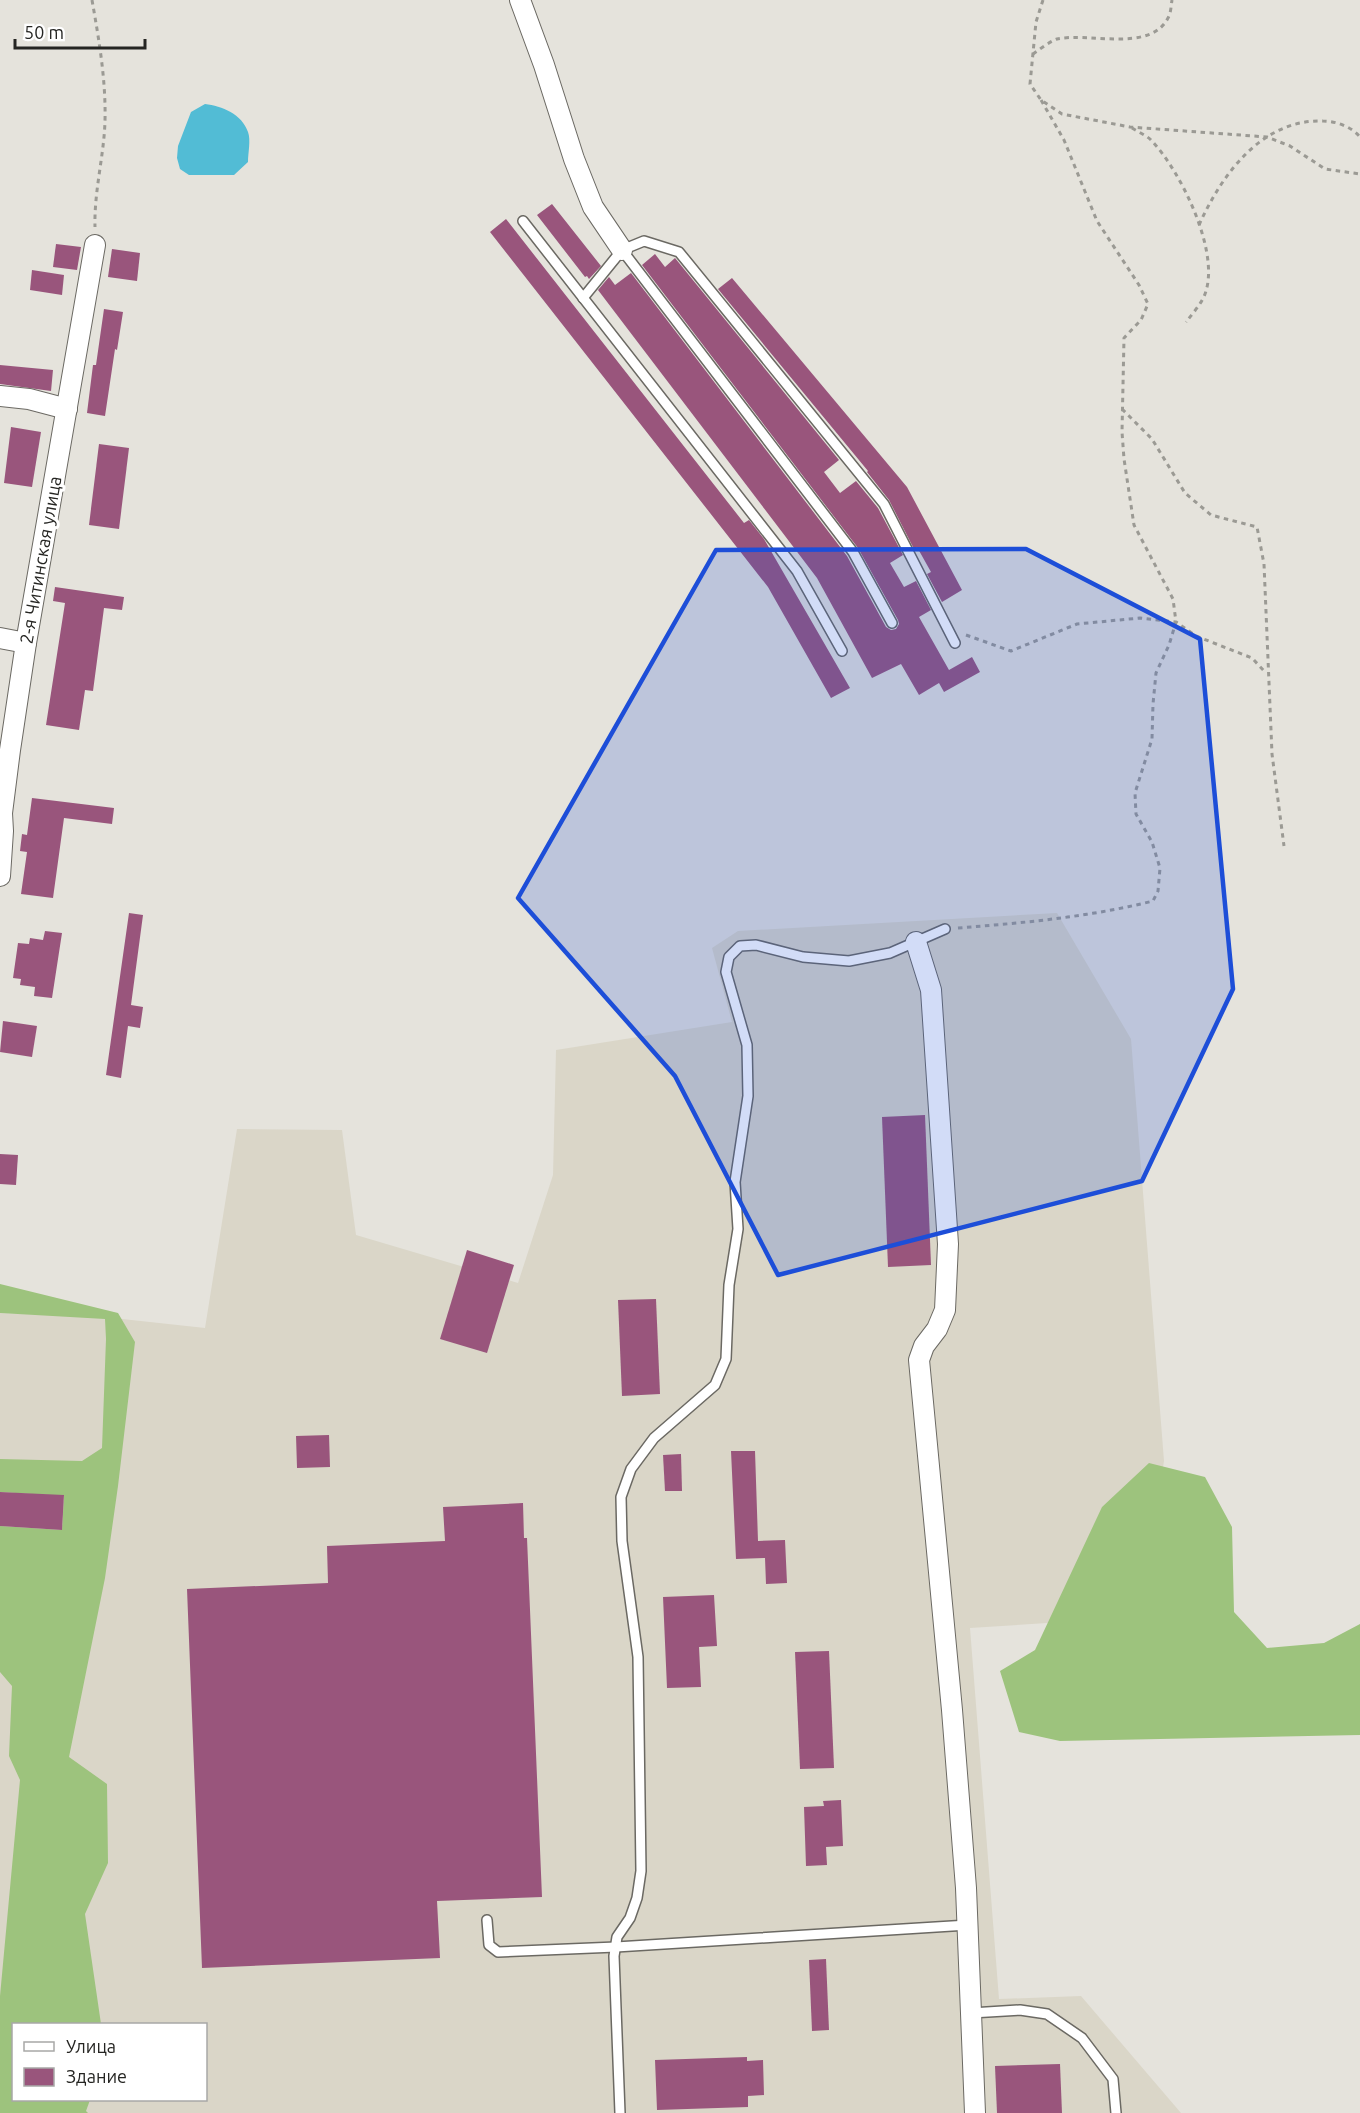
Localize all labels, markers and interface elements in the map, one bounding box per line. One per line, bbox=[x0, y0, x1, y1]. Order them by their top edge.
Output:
scale bar bbox=[15, 12, 146, 50]
text: 50 m bbox=[24, 22, 64, 42]
street label: 2-я Читинская улица bbox=[15, 474, 65, 645]
legend bbox=[12, 2023, 207, 2101]
text: Улица bbox=[66, 2036, 116, 2056]
text: Здание bbox=[66, 2066, 127, 2086]

